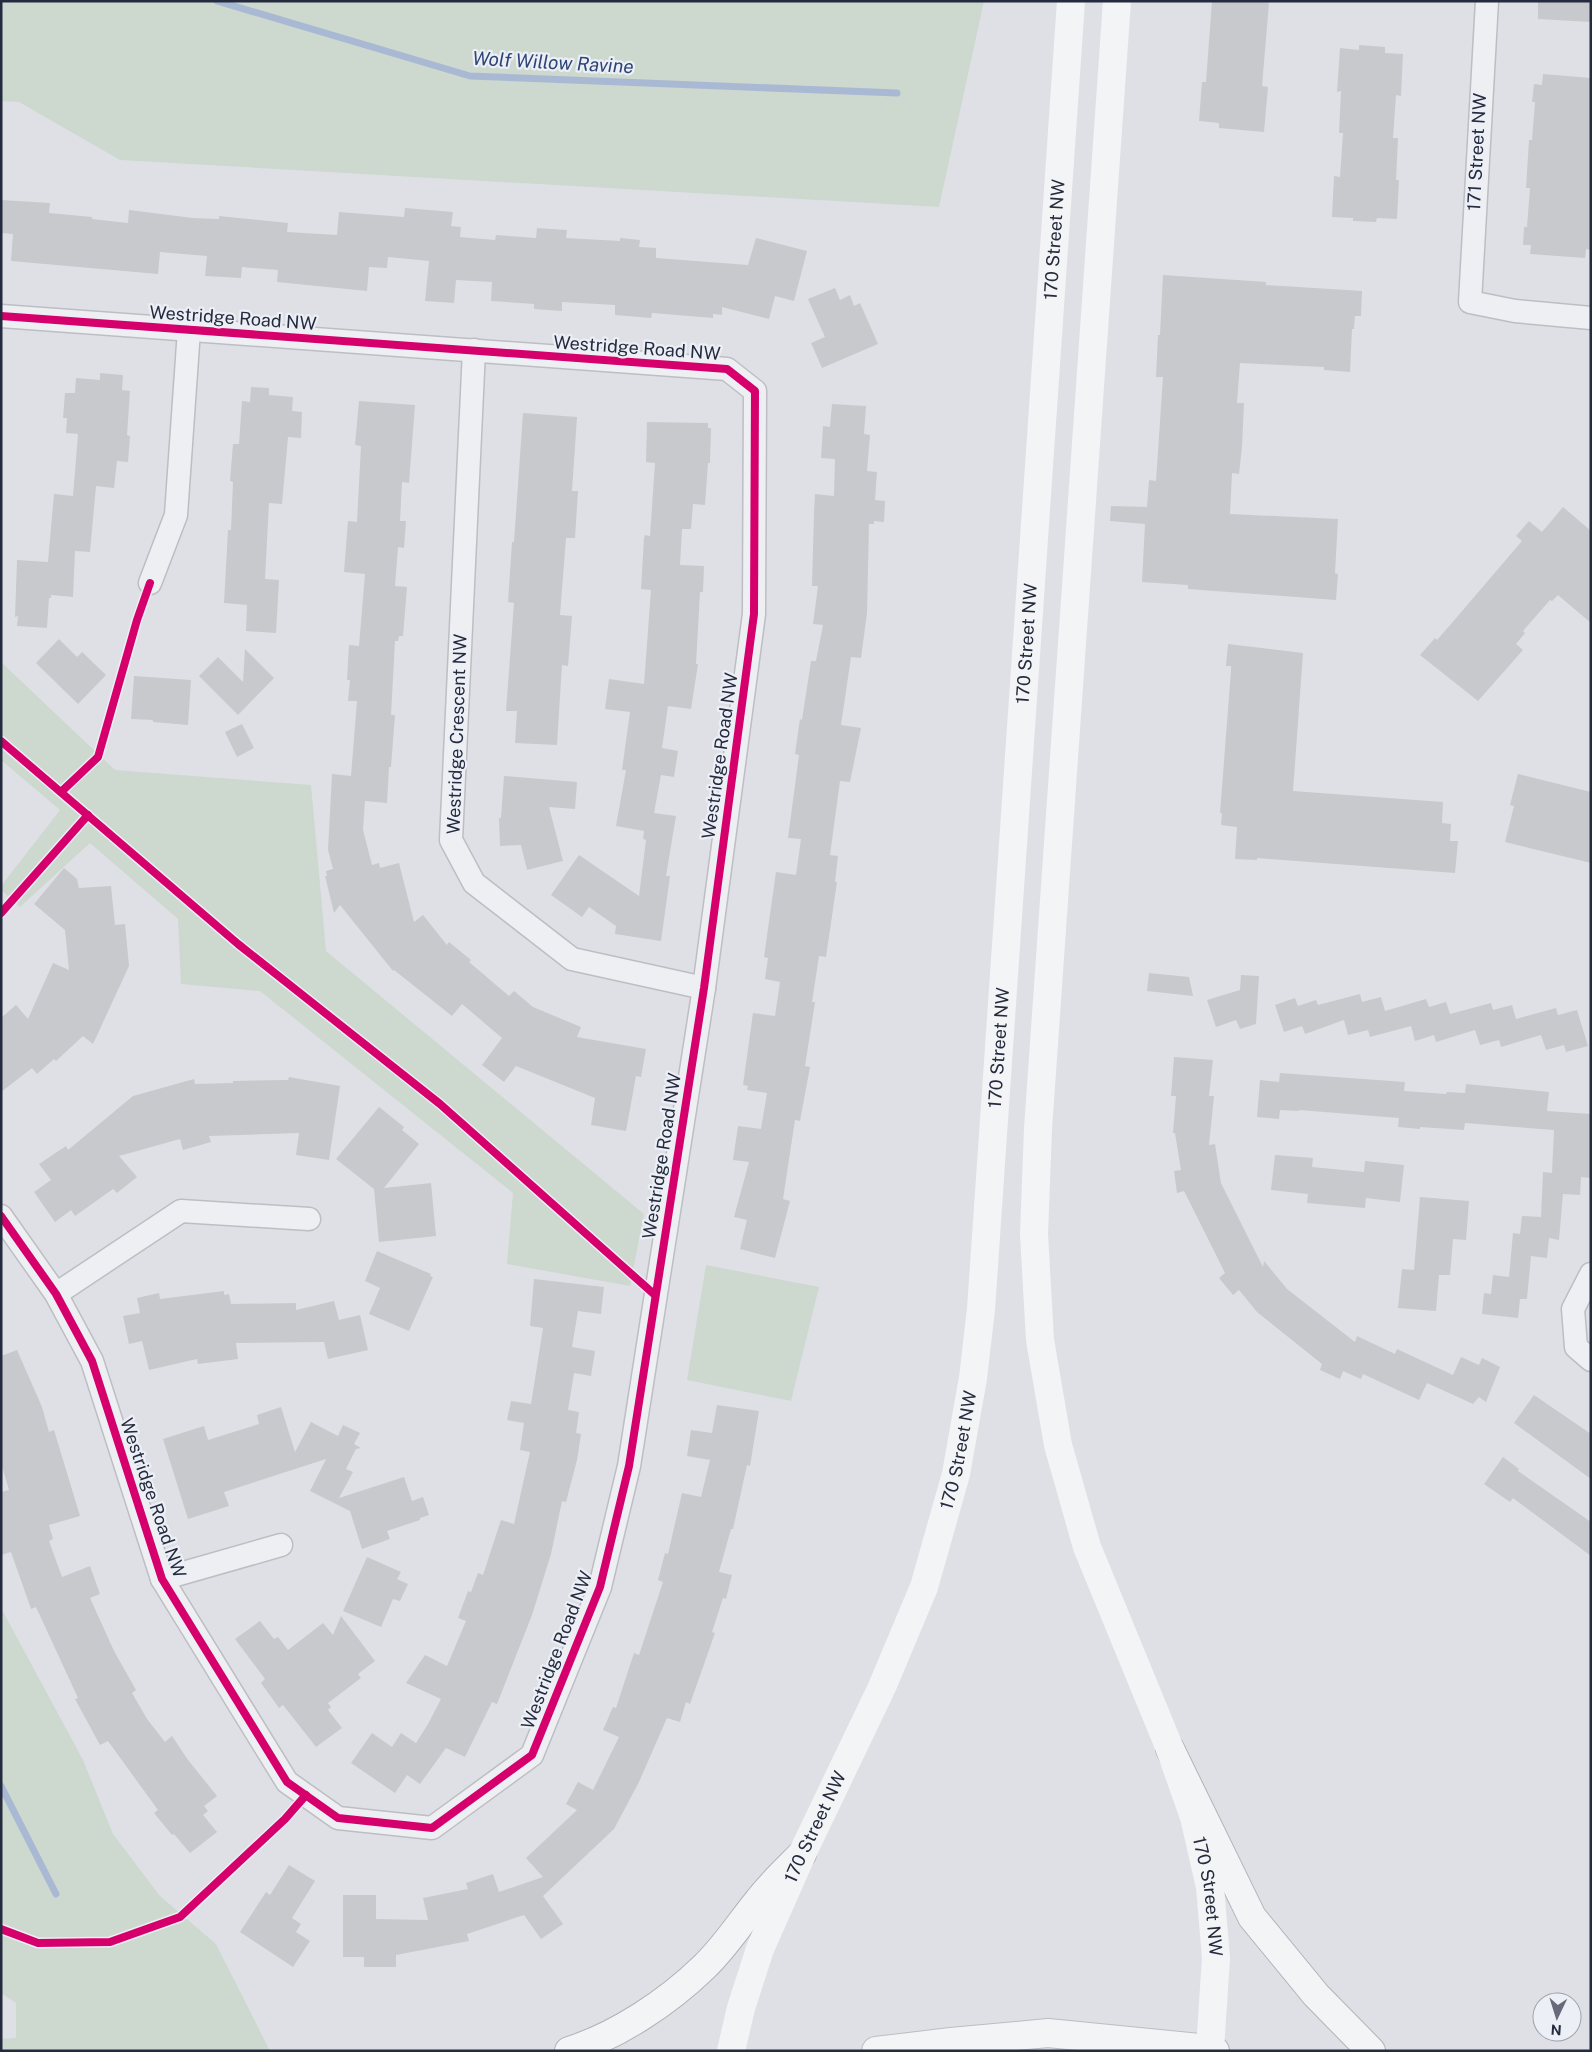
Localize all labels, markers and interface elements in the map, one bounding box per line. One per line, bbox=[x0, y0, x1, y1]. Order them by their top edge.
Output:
water label: Wolf Willow Ravine bbox=[472, 47, 634, 77]
street label: 171 Street NW bbox=[1463, 93, 1490, 211]
street label: 170 Street NW bbox=[1039, 178, 1069, 301]
street label: Westridge Road NW bbox=[149, 301, 317, 334]
street label: Westridge Road NW bbox=[553, 331, 721, 364]
street label: 170 Street NW bbox=[1012, 583, 1041, 705]
street label: Westridge Crescent NW bbox=[443, 633, 470, 835]
street label: Westridge Road NW bbox=[697, 671, 742, 840]
street label: 170 Street NW bbox=[984, 987, 1013, 1109]
street label: Westridge Road NW bbox=[638, 1071, 685, 1240]
street label: 170 Street NW bbox=[935, 1389, 981, 1512]
street label: Westridge Road NW bbox=[116, 1415, 191, 1581]
street label: Westridge Road NW bbox=[517, 1568, 596, 1732]
street label: 170 Street NW bbox=[780, 1768, 850, 1886]
street label: 170 Street NW bbox=[1189, 1834, 1227, 1957]
north arrow bbox=[1532, 1992, 1582, 2042]
text: N bbox=[1550, 2022, 1562, 2038]

